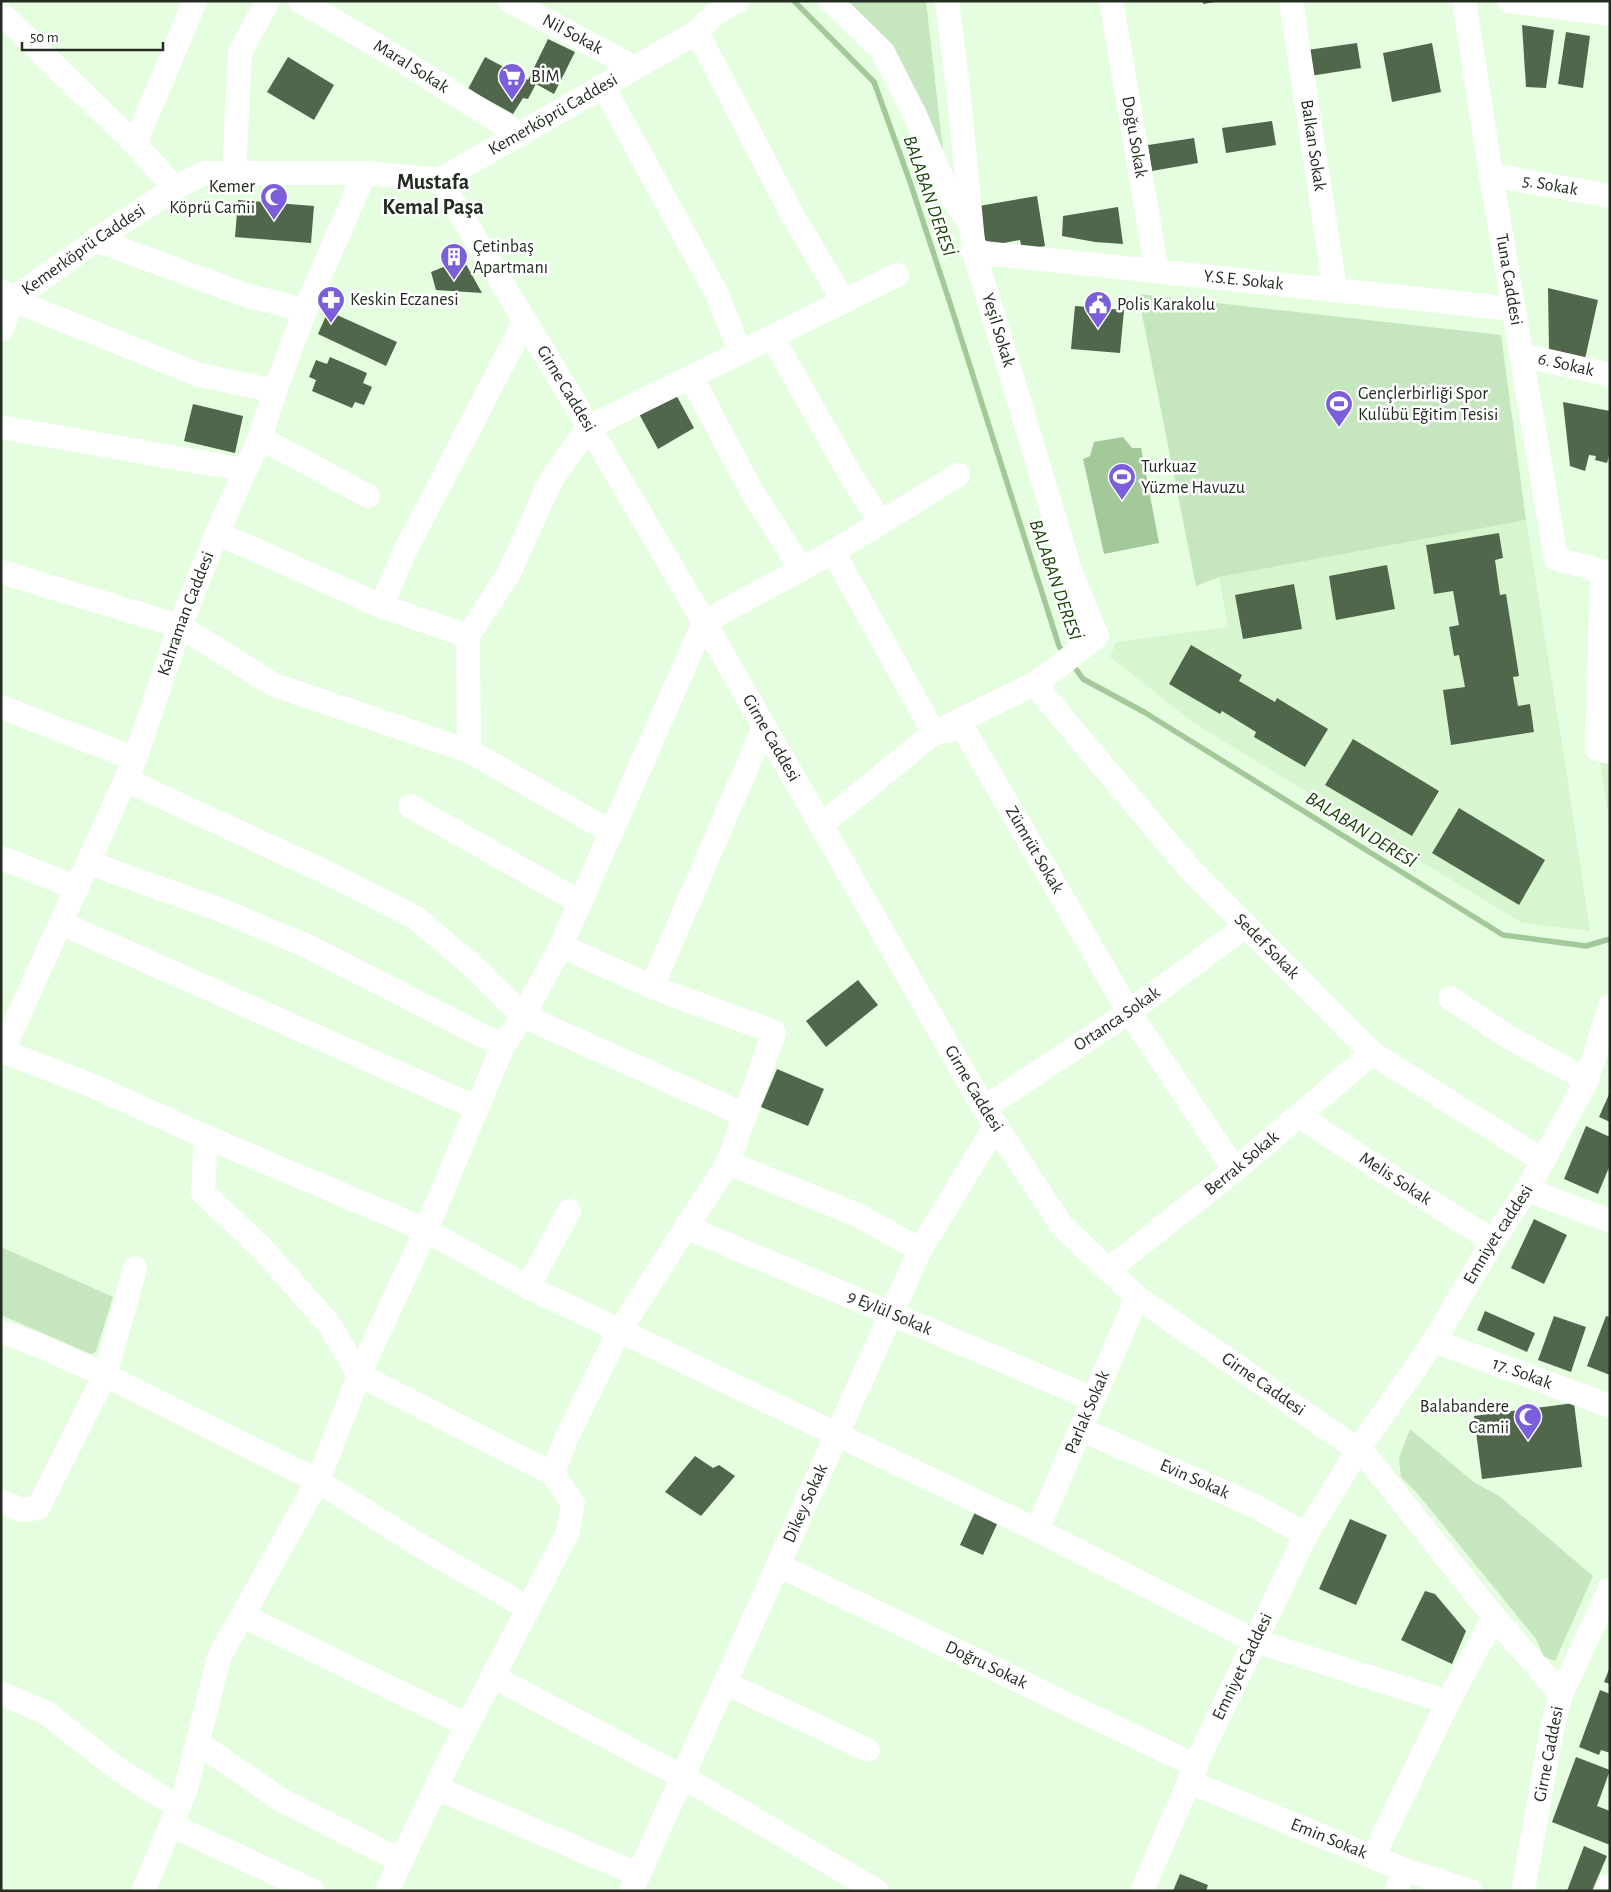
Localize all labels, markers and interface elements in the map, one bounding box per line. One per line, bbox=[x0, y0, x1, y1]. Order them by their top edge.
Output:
street label: Nil Sokak bbox=[539, 11, 606, 58]
scale bar bbox=[22, 20, 164, 52]
text: 50 m bbox=[30, 30, 59, 45]
street label: Maral Sokak bbox=[370, 37, 453, 97]
supermarket icon: BİM bbox=[497, 62, 527, 101]
place label: BİM bbox=[531, 66, 560, 86]
street label: Kemerköprü Caddesi bbox=[486, 71, 621, 159]
street label: Doğu Sokak bbox=[1118, 95, 1150, 180]
street label: Balkan Sokak bbox=[1297, 98, 1329, 193]
water label: BALABAN DERESİ bbox=[899, 133, 960, 259]
district label: Mustafa Kemal Paşa bbox=[382, 171, 484, 218]
street label: 5. Sokak bbox=[1521, 172, 1580, 199]
place label: Kemer Köprü Camii bbox=[169, 178, 255, 217]
mosque icon: Kemer Köprü Camii bbox=[259, 182, 289, 221]
street label: Kemerköprü Caddesi bbox=[19, 201, 149, 299]
street label: Tuna Caddesi bbox=[1492, 232, 1525, 327]
place label: Çetinbaş Apartmanı bbox=[473, 238, 548, 277]
building icon: Çetinbaş Apartmanı bbox=[439, 242, 469, 281]
street label: Y.S.E. Sokak bbox=[1203, 267, 1285, 294]
pharmacy icon: Keskin Eczanesi bbox=[316, 285, 346, 324]
public building icon: Polis Karakolu bbox=[1083, 290, 1113, 329]
place label: Keskin Eczanesi bbox=[350, 291, 459, 309]
street label: Yeşil Sokak bbox=[978, 291, 1018, 370]
place label: Polis Karakolu bbox=[1117, 296, 1215, 314]
street label: Girne Caddesi bbox=[533, 343, 599, 435]
street label: 6. Sokak bbox=[1536, 350, 1596, 380]
place label: Gençlerbirliği Spor Kulübü Eğitim Tesisi bbox=[1358, 385, 1498, 424]
sports icon: Gençlerbirliği Spor Kulübü Eğitim Tesisi bbox=[1324, 389, 1354, 428]
place label: Turkuaz Yüzme Havuzu bbox=[1141, 458, 1245, 497]
sports icon: Turkuaz Yüzme Havuzu bbox=[1107, 462, 1137, 501]
water label: BALABAN DERESİ bbox=[1025, 517, 1086, 643]
street label: Kahraman Caddesi bbox=[155, 549, 218, 678]
street label: Girne Caddesi bbox=[739, 692, 803, 785]
water label: BALABAN DERESİ bbox=[1302, 788, 1420, 872]
street label: Zümrüt Sokak bbox=[1002, 803, 1067, 897]
street label: Sedef Sokak bbox=[1231, 910, 1303, 983]
street label: Ortanca Sokak bbox=[1071, 983, 1164, 1055]
street label: Girne Caddesi bbox=[941, 1043, 1006, 1135]
street label: Berrak Sokak bbox=[1201, 1127, 1283, 1199]
street label: Melis Sokak bbox=[1356, 1149, 1435, 1209]
street label: Emniyet caddesi bbox=[1461, 1182, 1537, 1287]
street label: 9 Eylül Sokak bbox=[845, 1287, 935, 1339]
street label: Girne Caddesi bbox=[1218, 1349, 1308, 1419]
street label: 17. Sokak bbox=[1490, 1354, 1555, 1393]
street label: Parlak Sokak bbox=[1062, 1368, 1113, 1456]
place label: Balabandere Camii bbox=[1420, 1398, 1509, 1437]
mosque icon: Balabandere Camii bbox=[1513, 1402, 1543, 1441]
street label: Evin Sokak bbox=[1157, 1456, 1233, 1503]
street label: Dikey Sokak bbox=[780, 1461, 832, 1546]
street label: Emniyet Caddesi bbox=[1209, 1610, 1276, 1723]
street label: Doğru Sokak bbox=[942, 1638, 1031, 1693]
street label: Girne Caddesi bbox=[1531, 1705, 1567, 1803]
street label: Emin Sokak bbox=[1288, 1815, 1370, 1863]

